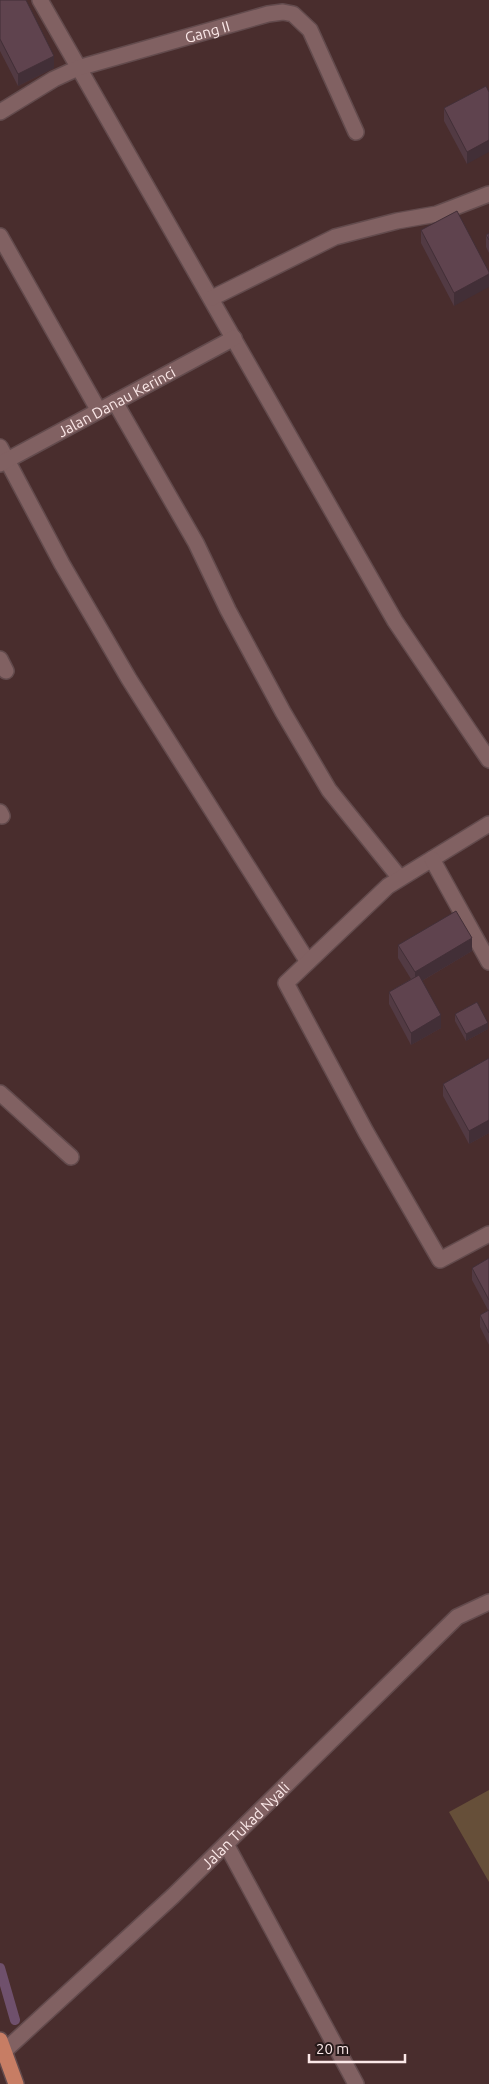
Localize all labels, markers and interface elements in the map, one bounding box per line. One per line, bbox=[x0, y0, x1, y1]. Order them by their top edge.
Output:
street label: Gang II bbox=[183, 17, 232, 46]
street label: Jalan Danau Kerinci bbox=[54, 363, 178, 440]
street label: Jalan Tukad Nyali bbox=[198, 1778, 292, 1872]
scale bar bbox=[309, 2032, 405, 2064]
text: 20 m bbox=[316, 2040, 349, 2057]

